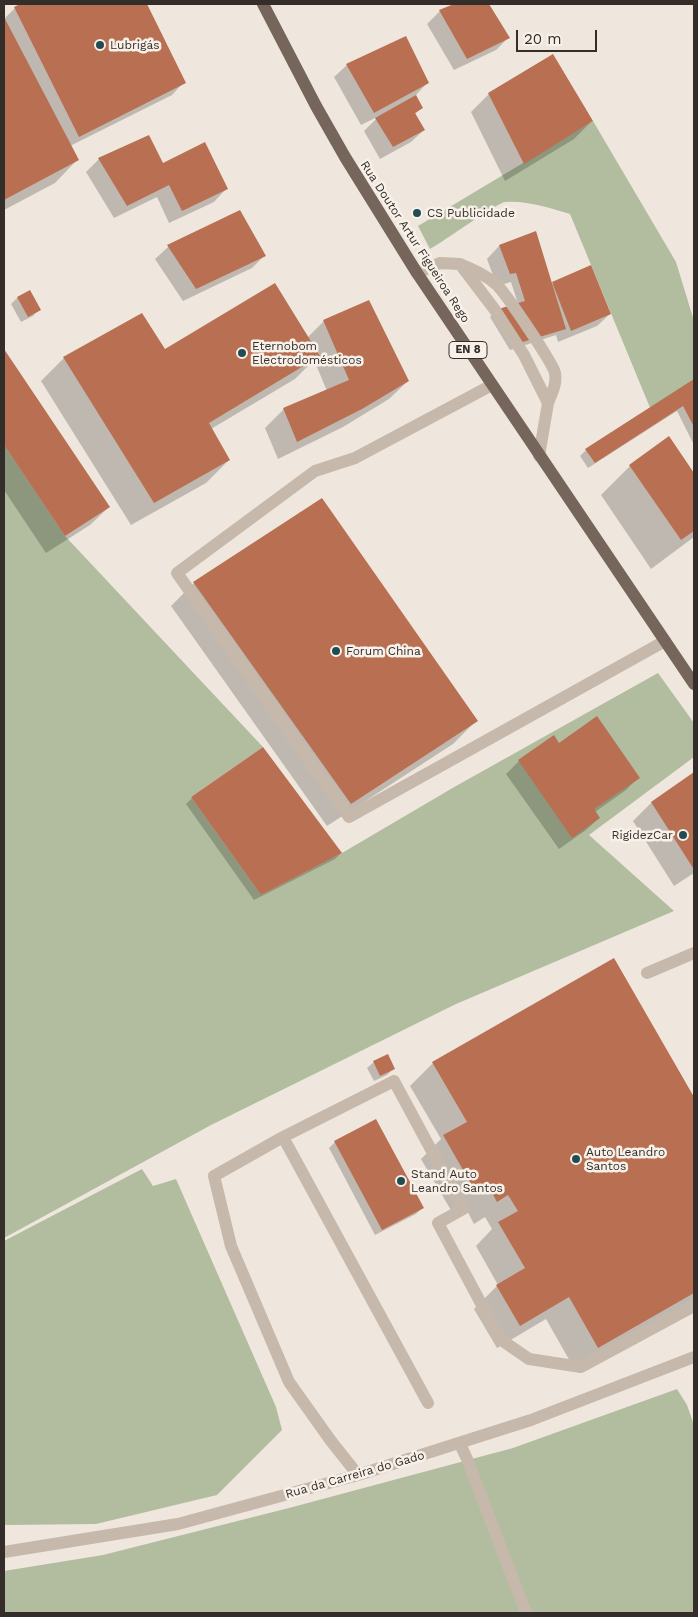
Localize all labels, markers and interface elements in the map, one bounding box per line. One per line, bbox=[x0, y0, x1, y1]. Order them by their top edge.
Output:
scale bar bbox=[518, 20, 599, 52]
text: 20 m bbox=[524, 30, 562, 48]
place label: Lubrigás bbox=[110, 38, 160, 52]
marker: Lubrigás bbox=[94, 39, 106, 51]
street label: Rua Doutor Artur Figueiroa Rego bbox=[357, 158, 473, 326]
place label: CS Publicidade bbox=[427, 206, 515, 220]
marker: CS Publicidade bbox=[411, 207, 423, 219]
place label: Eternobom Electrodomésticos bbox=[252, 339, 362, 367]
road number: EN 8 bbox=[449, 342, 487, 358]
marker: Eternobom Electrodomésticos bbox=[236, 347, 248, 359]
place label: Forum China bbox=[346, 644, 421, 658]
marker: Forum China bbox=[330, 645, 342, 657]
place label: RigidezCar bbox=[612, 828, 673, 842]
marker: RigidezCar bbox=[677, 829, 689, 841]
place label: Auto Leandro Santos bbox=[586, 1145, 665, 1173]
marker: Auto Leandro Santos bbox=[570, 1153, 582, 1165]
place label: Stand Auto Leandro Santos bbox=[411, 1167, 503, 1195]
marker: Stand Auto Leandro Santos bbox=[395, 1175, 407, 1187]
street label: Rua da Carreira do Gado bbox=[284, 1448, 426, 1502]

